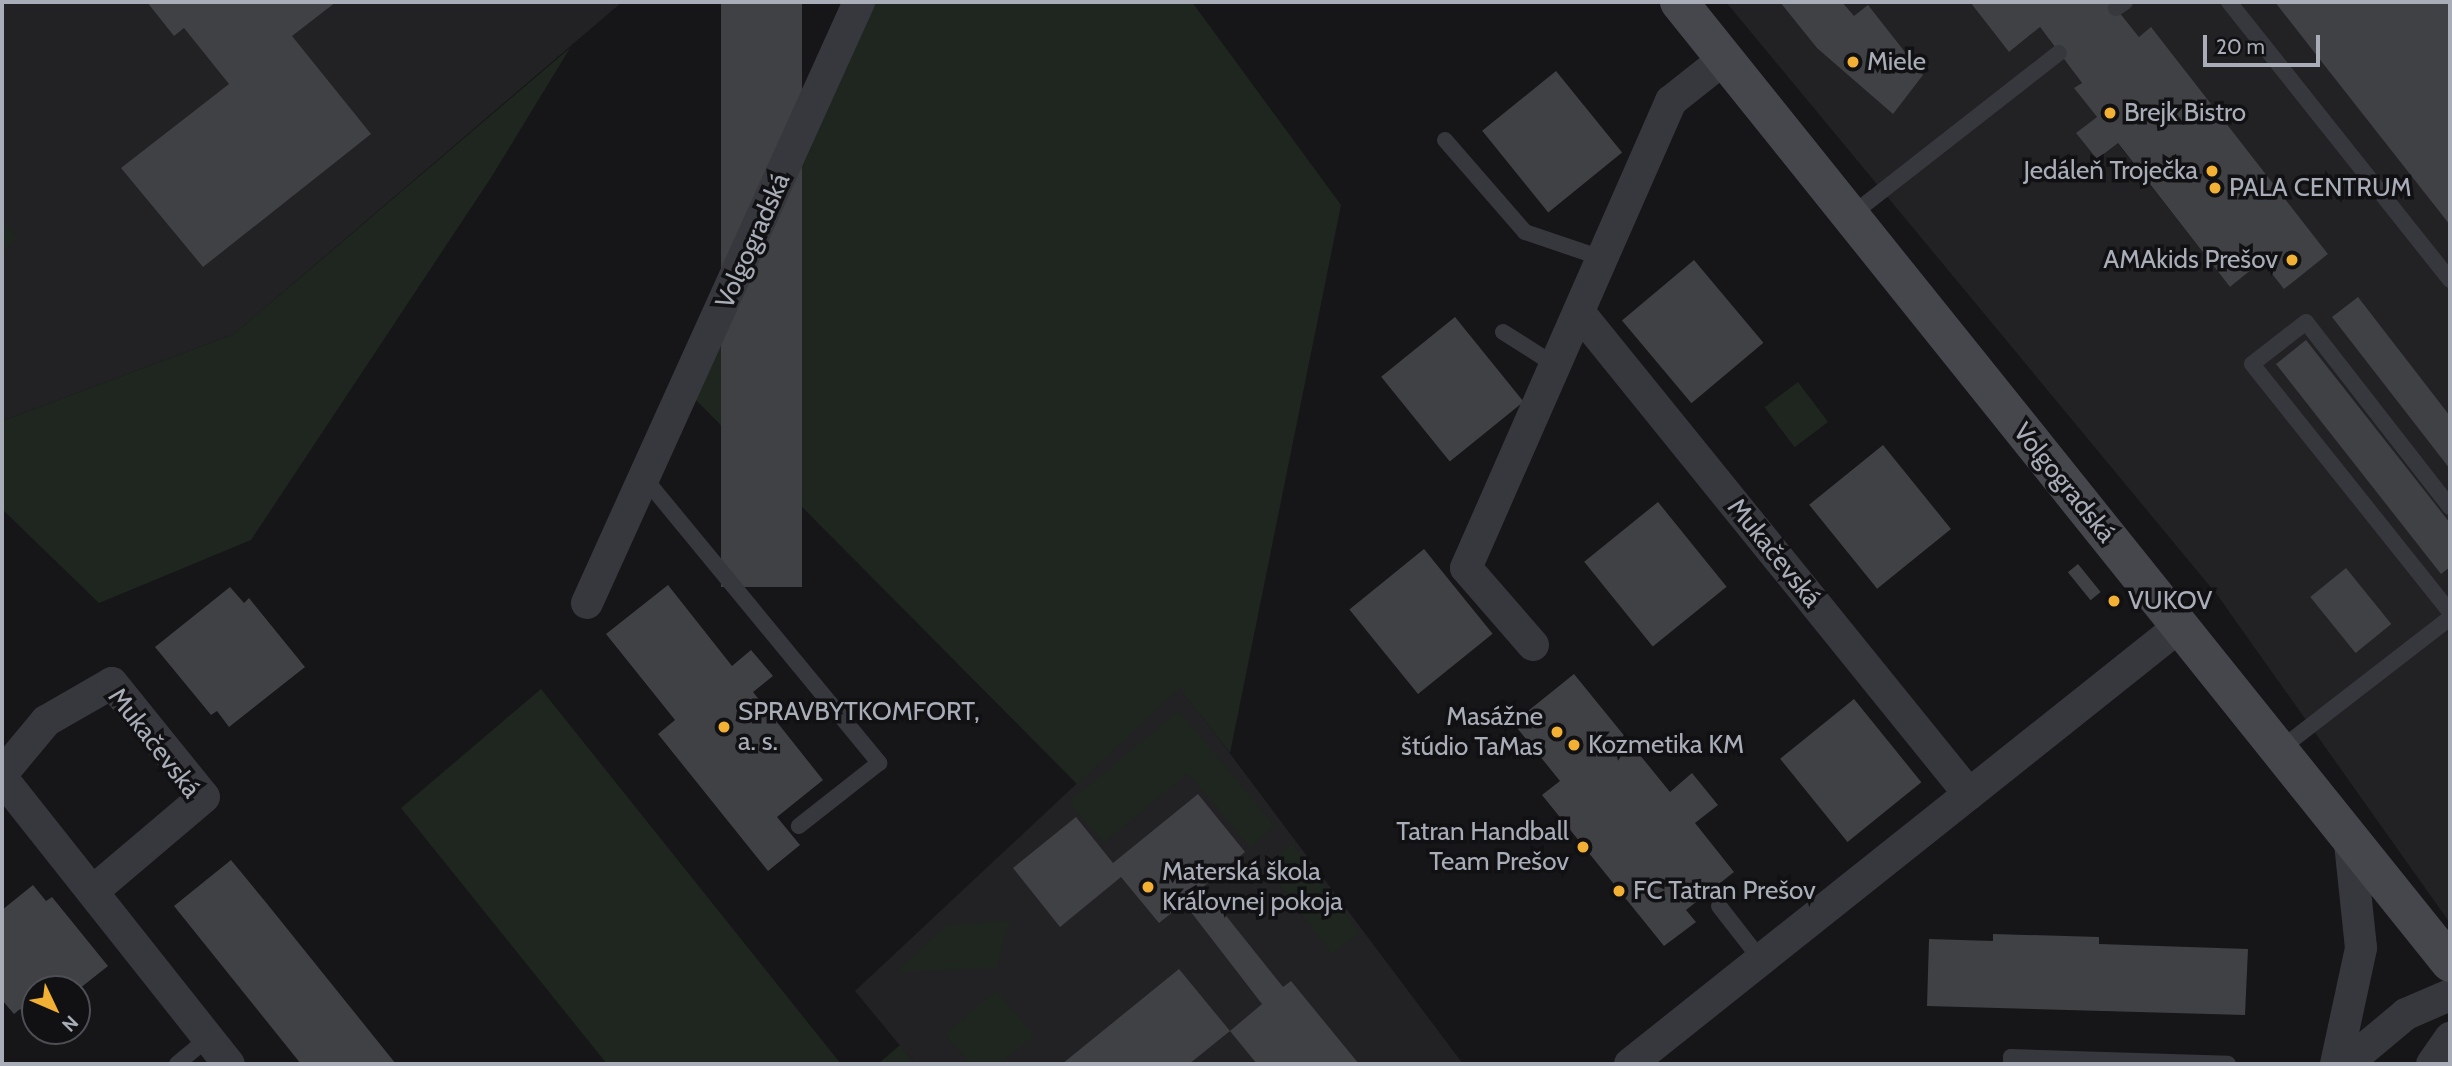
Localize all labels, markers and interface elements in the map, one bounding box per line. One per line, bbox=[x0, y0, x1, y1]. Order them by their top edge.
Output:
scale bar bbox=[2207, 21, 2324, 65]
text: 20 m bbox=[2216, 34, 2265, 59]
place label: Miele bbox=[1867, 46, 1926, 78]
marker: Miele bbox=[1845, 54, 1861, 70]
place label: Brejk Bistro bbox=[2124, 97, 2246, 129]
marker: Brejk Bistro bbox=[2102, 105, 2118, 121]
place label: Jedáleň Troječka bbox=[2023, 155, 2198, 187]
marker: Jedáleň Troječka bbox=[2204, 163, 2220, 179]
street label: Volgogradská bbox=[709, 169, 797, 313]
place label: PALA CENTRUM bbox=[2229, 172, 2412, 204]
marker: PALA CENTRUM bbox=[2207, 180, 2223, 196]
place label: AMAkids Prešov bbox=[2103, 244, 2278, 276]
marker: AMAkids Prešov bbox=[2284, 252, 2300, 268]
street label: Volgogradská bbox=[2006, 417, 2122, 549]
street label: Mukačevská bbox=[1721, 492, 1827, 614]
place label: VUKOV bbox=[2128, 585, 2212, 617]
marker: VUKOV bbox=[2106, 593, 2122, 609]
street label: Mukačevská bbox=[101, 682, 207, 804]
place label: SPRAVBYTKOMFORT, a. s. bbox=[738, 696, 980, 758]
place label: Masážne štúdio TaMas bbox=[1401, 701, 1543, 762]
marker: SPRAVBYTKOMFORT, a. s. bbox=[716, 719, 732, 735]
marker: Masážne štúdio TaMas bbox=[1549, 724, 1565, 740]
place label: Kozmetika KM bbox=[1588, 729, 1744, 761]
marker: Kozmetika KM bbox=[1566, 737, 1582, 753]
place label: Tatran Handball Team Prešov bbox=[1396, 816, 1569, 878]
marker: Tatran Handball Team Prešov bbox=[1575, 839, 1591, 855]
place label: Materská škola Kráľovnej pokoja bbox=[1162, 856, 1343, 917]
place label: FC Tatran Prešov bbox=[1633, 875, 1816, 907]
marker: Materská škola Kráľovnej pokoja bbox=[1140, 879, 1156, 895]
marker: FC Tatran Prešov bbox=[1611, 883, 1627, 899]
north arrow bbox=[21, 975, 91, 1045]
text: N bbox=[57, 1011, 83, 1036]

